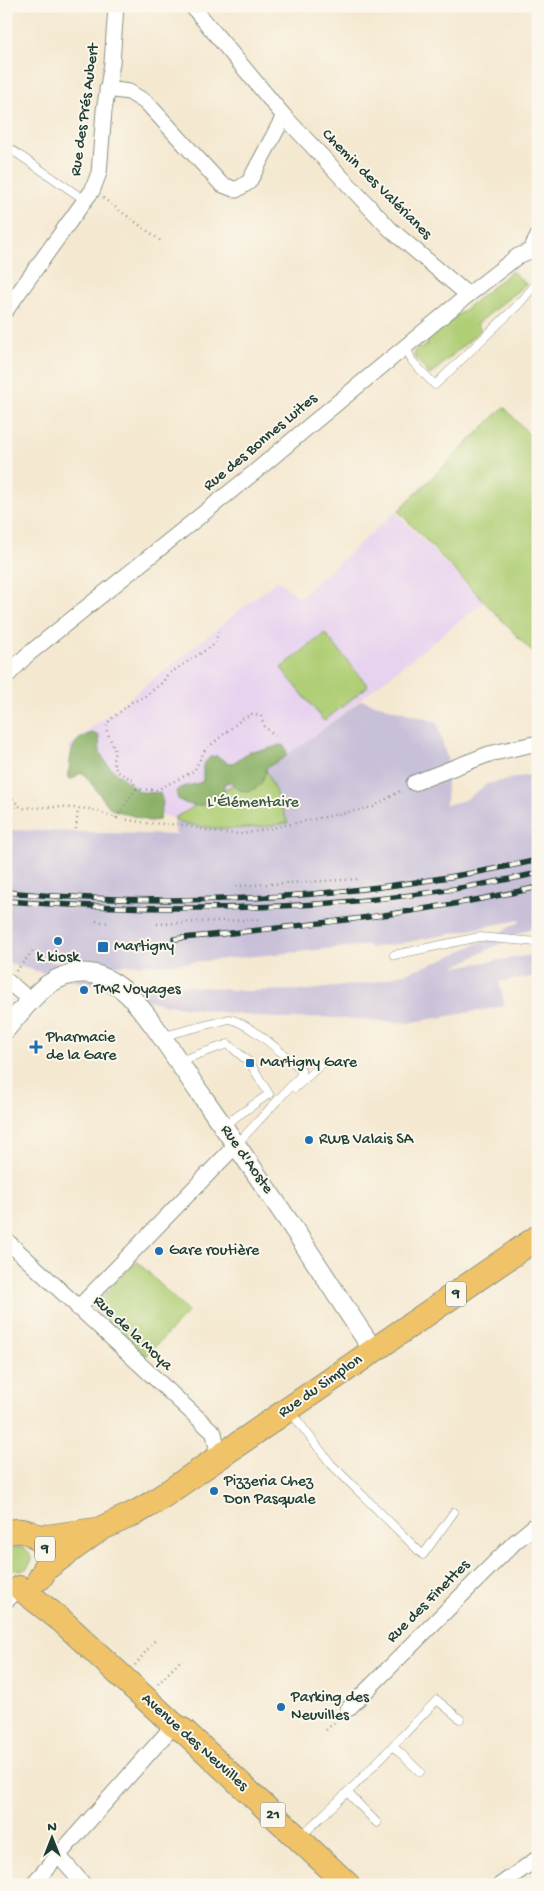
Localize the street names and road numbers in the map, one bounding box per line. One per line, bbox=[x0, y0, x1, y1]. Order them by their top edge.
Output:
street label: Rue des Prés Aubert bbox=[67, 41, 105, 177]
street label: Chemin des Valérianes bbox=[317, 126, 436, 245]
street label: Rue des Bonnes Luites bbox=[200, 389, 322, 496]
street label: Rue d'Aoste bbox=[215, 1122, 277, 1199]
road number: 9 bbox=[446, 1282, 466, 1306]
street label: Rue de la Moya bbox=[88, 1292, 176, 1376]
street label: Rue du Simplon bbox=[275, 1351, 367, 1423]
road number: 9 bbox=[35, 1536, 55, 1562]
street label: Rue des Finettes bbox=[383, 1556, 475, 1648]
street label: Avenue des Neuvilles bbox=[137, 1690, 252, 1797]
road number: 21 bbox=[260, 1802, 286, 1828]

